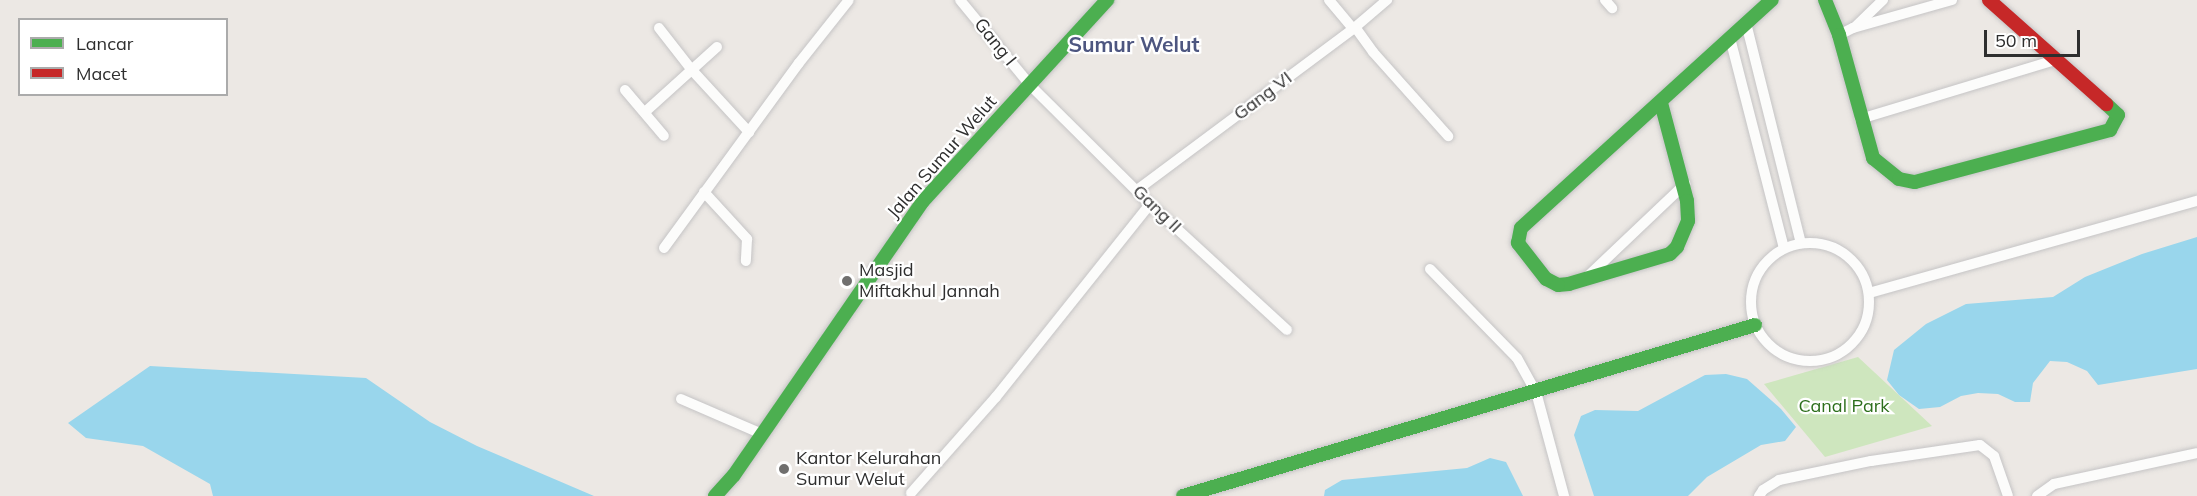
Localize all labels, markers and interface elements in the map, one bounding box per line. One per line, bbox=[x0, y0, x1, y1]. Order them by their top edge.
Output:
street label: Gang I bbox=[969, 14, 1021, 70]
legend bbox=[18, 18, 228, 96]
scale bar bbox=[1987, 18, 2083, 56]
text: 50 m bbox=[1995, 29, 2037, 52]
district label: Sumur Welut bbox=[1068, 31, 1200, 57]
text: Lancar bbox=[76, 32, 133, 55]
text: Macet bbox=[76, 62, 127, 85]
street label: Gang VI bbox=[1230, 67, 1296, 125]
street label: Jalan Sumur Welut bbox=[883, 91, 1001, 223]
street label: Gang II bbox=[1128, 181, 1186, 237]
place label: Masjid Miftakhul Jannah bbox=[859, 260, 1000, 302]
marker: Masjid Miftakhul Jannah bbox=[840, 274, 854, 288]
park label: Canal Park bbox=[1798, 395, 1890, 417]
place label: Kantor Kelurahan Sumur Welut bbox=[796, 448, 941, 490]
marker: Kantor Kelurahan Sumur Welut bbox=[777, 462, 791, 476]

